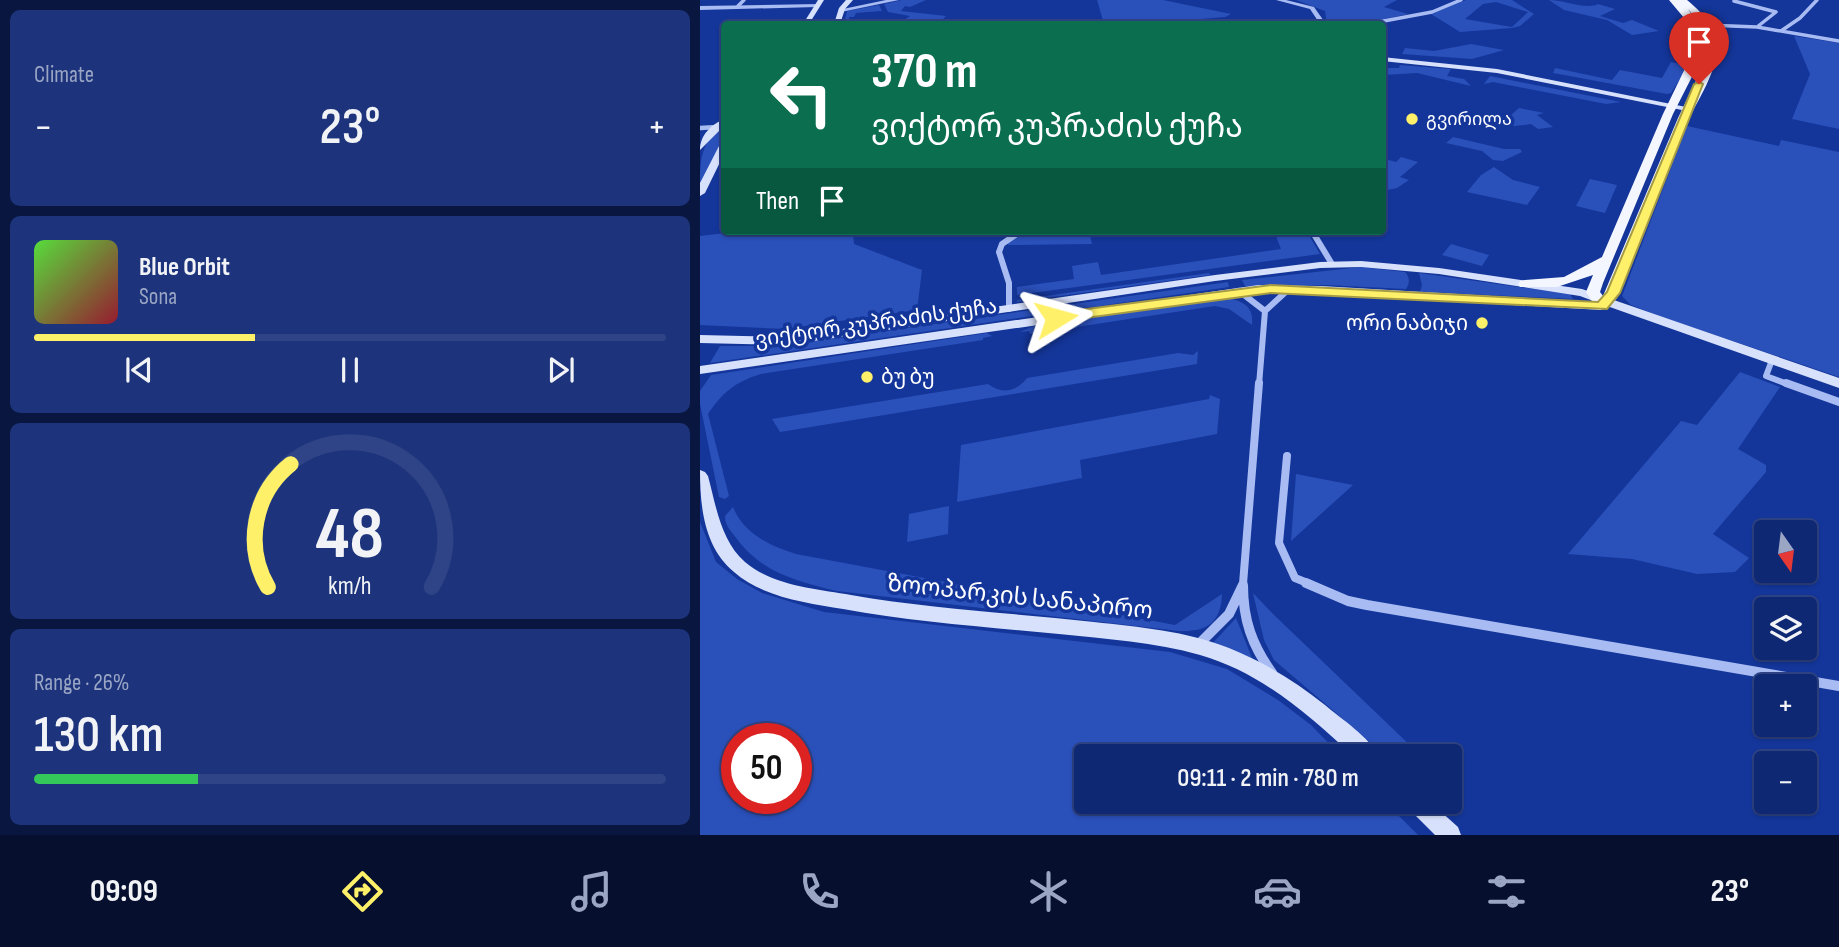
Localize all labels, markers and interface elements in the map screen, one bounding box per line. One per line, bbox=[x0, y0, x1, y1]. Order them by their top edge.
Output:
pin bbox=[1669, 12.0, 1729, 84]
icon: arrive bbox=[1680, 23, 1718, 61]
text: 370 m bbox=[871, 43, 978, 102]
icon: left bbox=[756, 49, 847, 140]
text: Climate bbox=[34, 61, 94, 89]
text: 23° bbox=[320, 96, 380, 159]
text: − bbox=[34, 105, 53, 150]
text: + bbox=[647, 105, 666, 150]
text: ვიქტორ კუპრაძის ქუჩა bbox=[871, 108, 1243, 147]
place label: გვირილა bbox=[1426, 109, 1512, 130]
marker: გვირილა bbox=[1404, 111, 1420, 127]
icon: arrive bbox=[813, 182, 851, 220]
text: Then bbox=[756, 186, 799, 217]
text: Blue Orbit bbox=[139, 252, 230, 283]
position arrow bbox=[1019, 281, 1093, 355]
text: Sona bbox=[139, 283, 177, 311]
street label: ვიქტორ კუპრაძის ქუჩა bbox=[753, 294, 999, 352]
place label: ორი ნაბიჯი bbox=[1346, 311, 1468, 336]
marker: ორი ნაბიჯი bbox=[1474, 315, 1490, 331]
icon: previous bbox=[120, 351, 158, 389]
icon: pause bbox=[331, 351, 369, 389]
icon: next bbox=[542, 351, 580, 389]
place label: ბუ ბუ bbox=[881, 365, 935, 390]
marker: ბუ ბუ bbox=[859, 369, 875, 385]
text: 48 bbox=[316, 491, 384, 579]
north arrow bbox=[1754, 520, 1816, 583]
map controls bbox=[1754, 520, 1817, 814]
street label: ზოოპარკის სანაპირო bbox=[886, 569, 1154, 625]
text: km/h bbox=[328, 570, 372, 601]
button: layers bbox=[1754, 597, 1817, 660]
text: Range · 26% bbox=[34, 669, 129, 697]
button: + bbox=[1754, 674, 1817, 737]
text: 130 km bbox=[34, 704, 163, 767]
speed limit sign: 50 bbox=[721, 723, 812, 814]
button: − bbox=[1754, 751, 1817, 814]
text: 09:11 · 2 min · 780 m bbox=[1177, 763, 1359, 794]
icon: directions bbox=[338, 867, 387, 916]
icon: music bbox=[567, 867, 616, 916]
icon: phone bbox=[795, 867, 844, 916]
icon: climate bbox=[1024, 867, 1073, 916]
icon: car bbox=[1253, 867, 1302, 916]
icon: filters bbox=[1482, 867, 1531, 916]
text: 09:09 bbox=[90, 872, 158, 911]
text: 23° bbox=[1711, 872, 1749, 911]

